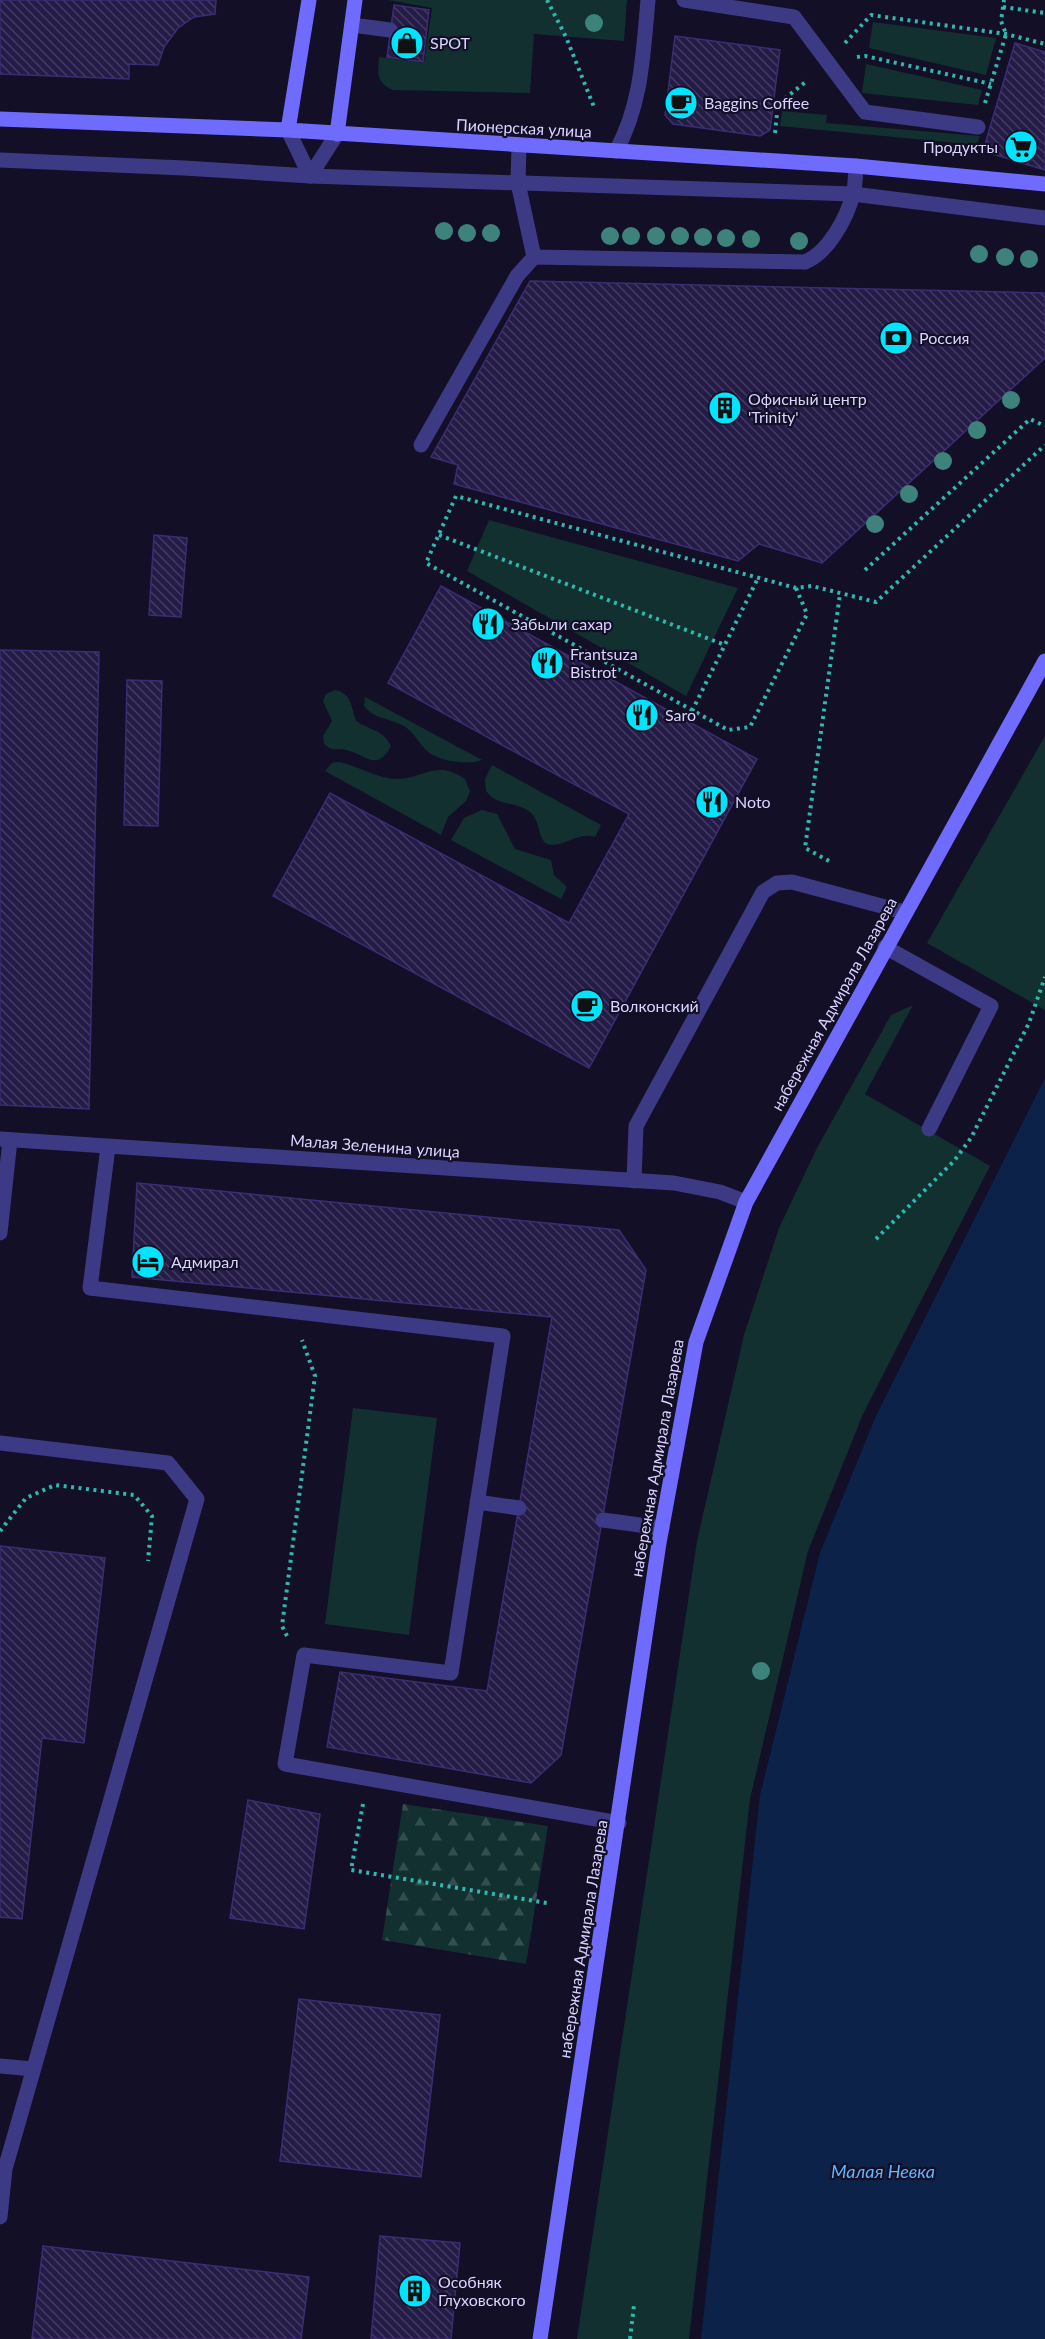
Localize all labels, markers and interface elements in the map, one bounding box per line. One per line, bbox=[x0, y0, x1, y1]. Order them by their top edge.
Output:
shop icon: SPOT bbox=[389, 25, 425, 61]
place label: SPOT bbox=[430, 33, 471, 52]
cafe icon: Baggins Coffee bbox=[663, 85, 699, 121]
place label: Baggins Coffee bbox=[704, 93, 809, 112]
street label: Пионерская улица bbox=[456, 114, 592, 141]
supermarket icon: Продукты bbox=[1003, 129, 1039, 165]
place label: Продукты bbox=[923, 137, 998, 156]
bank icon: Россия bbox=[878, 320, 914, 356]
place label: Россия bbox=[919, 328, 970, 347]
place label: Офисный центр 'Trinity' bbox=[748, 389, 867, 426]
building icon: Офисный центр 'Trinity' bbox=[707, 390, 743, 426]
restaurant icon: Забыли сахар bbox=[470, 606, 506, 642]
place label: Забыли сахар bbox=[511, 614, 612, 633]
place label: Frantsuza Bistrot bbox=[570, 644, 638, 681]
restaurant icon: Frantsuza Bistrot bbox=[529, 645, 565, 681]
restaurant icon: Saro bbox=[624, 697, 660, 733]
place label: Saro bbox=[665, 705, 696, 724]
restaurant icon: Noto bbox=[694, 784, 730, 820]
place label: Noto bbox=[735, 792, 771, 811]
street label: набережная Адмирала Лазарева bbox=[767, 894, 900, 1114]
cafe icon: Волконский bbox=[569, 988, 605, 1024]
place label: Волконский bbox=[610, 996, 699, 1015]
street label: Малая Зеленина улица bbox=[289, 1130, 461, 1161]
hotel icon: Адмирал bbox=[130, 1244, 166, 1280]
place label: Адмирал bbox=[171, 1252, 239, 1271]
street label: набережная Адмирала Лазарева bbox=[626, 1338, 687, 1578]
street label: набережная Адмирала Лазарева bbox=[554, 1818, 611, 2059]
water label: Малая Невка bbox=[831, 2160, 935, 2182]
place label: Особняк Глуховского bbox=[438, 2272, 526, 2309]
building icon: Особняк Глуховского bbox=[397, 2273, 433, 2309]

